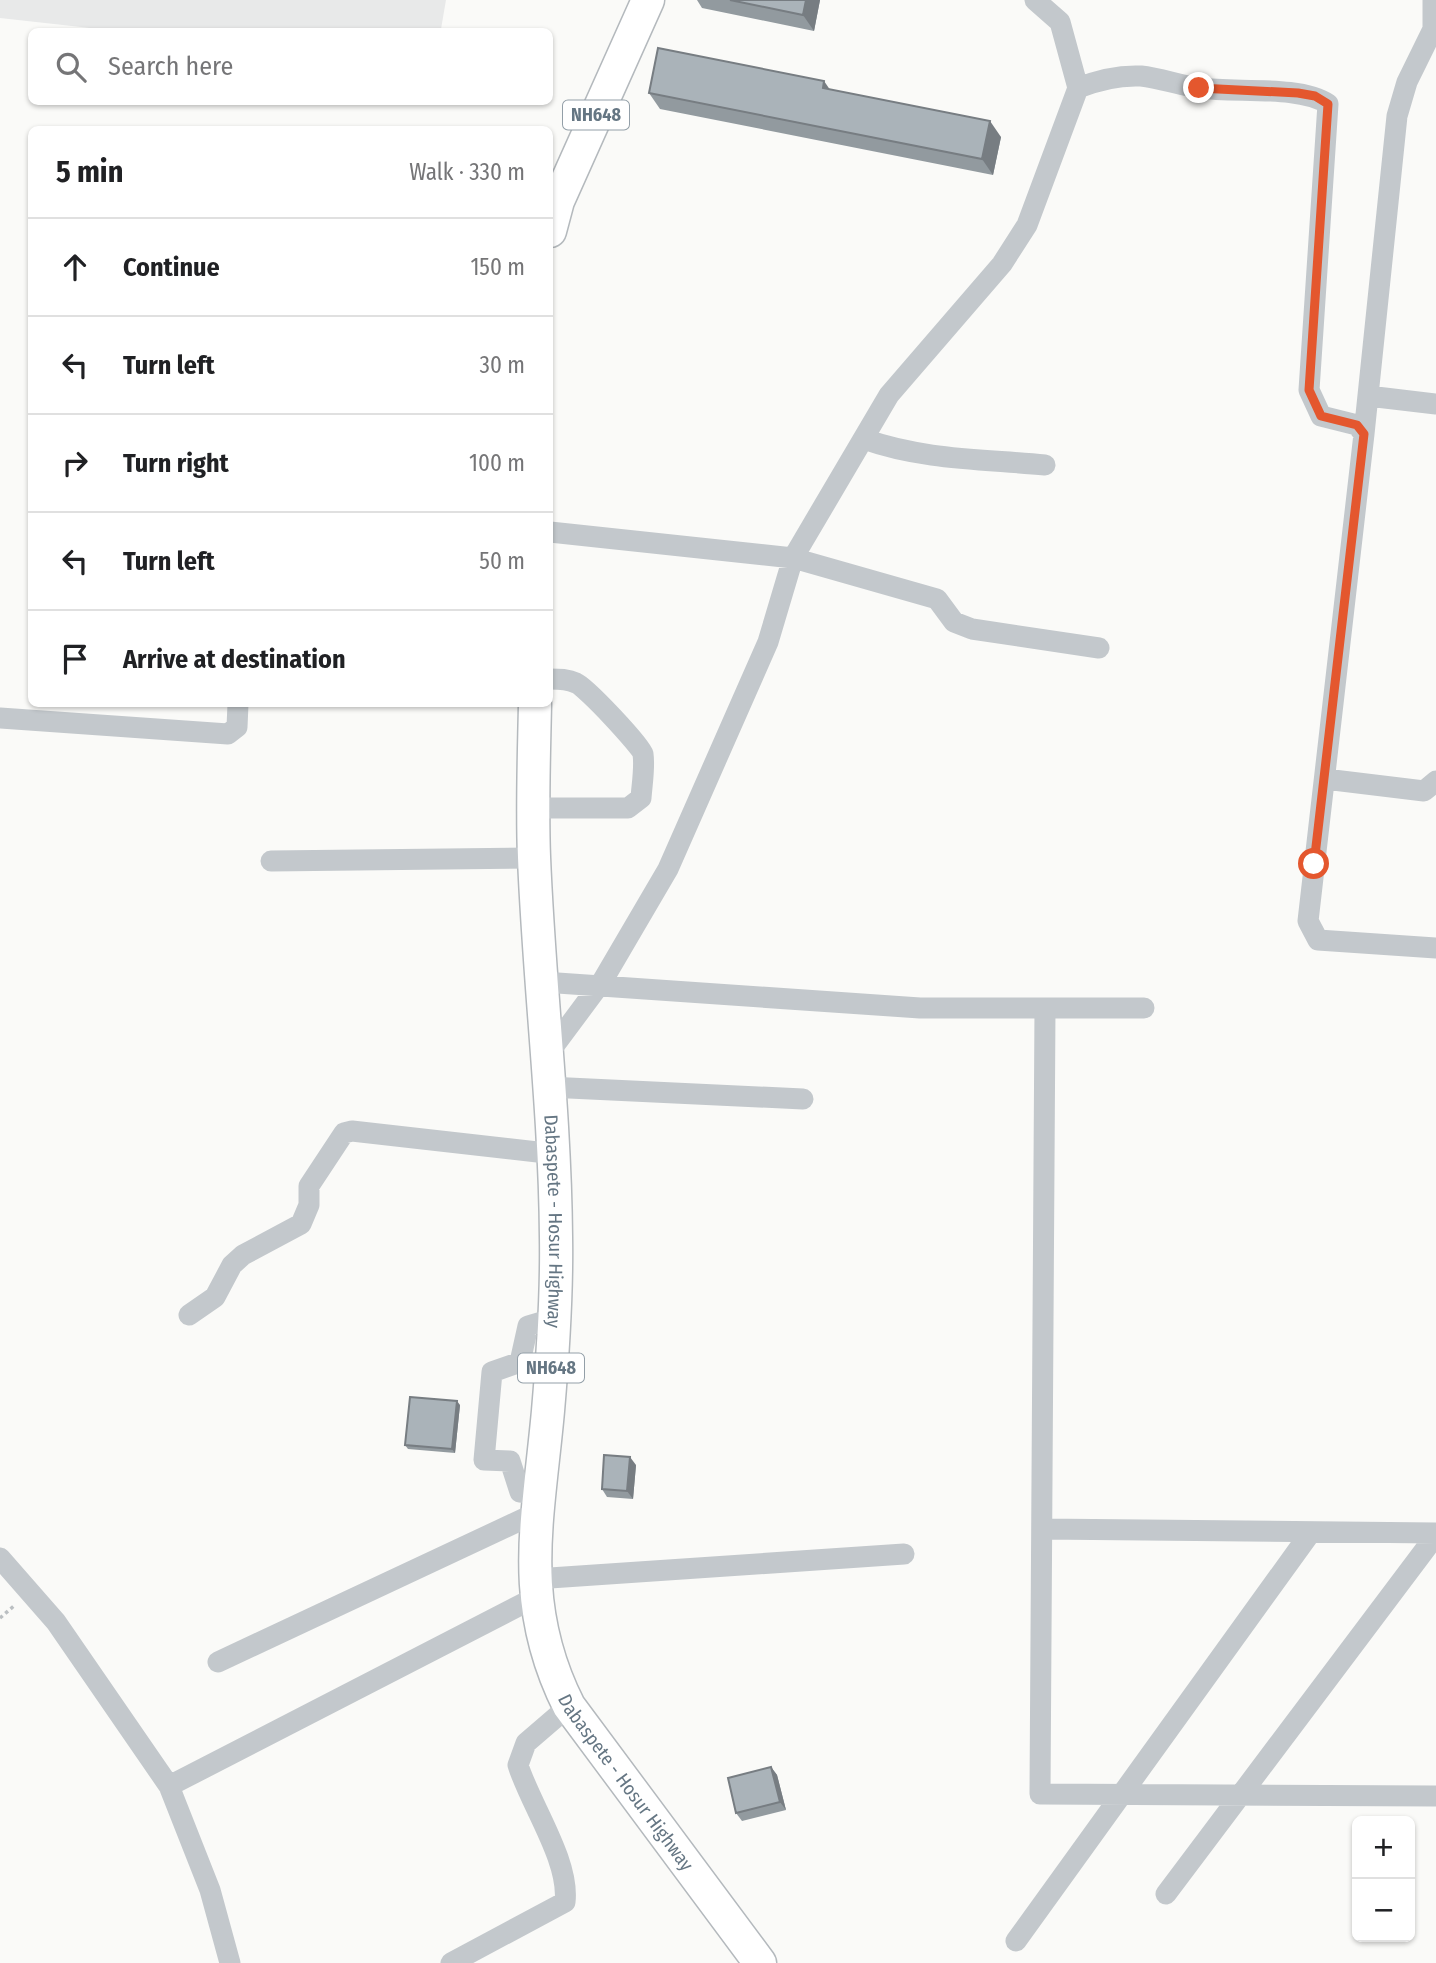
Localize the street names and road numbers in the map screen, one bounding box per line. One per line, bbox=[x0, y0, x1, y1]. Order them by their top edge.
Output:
road number: NH648 bbox=[563, 100, 629, 130]
street label: Dabaspete - Hosur Highway bbox=[539, 1114, 567, 1329]
road number: NH648 bbox=[518, 1353, 584, 1382]
street label: Dabaspete - Hosur Highway bbox=[553, 1690, 699, 1876]

